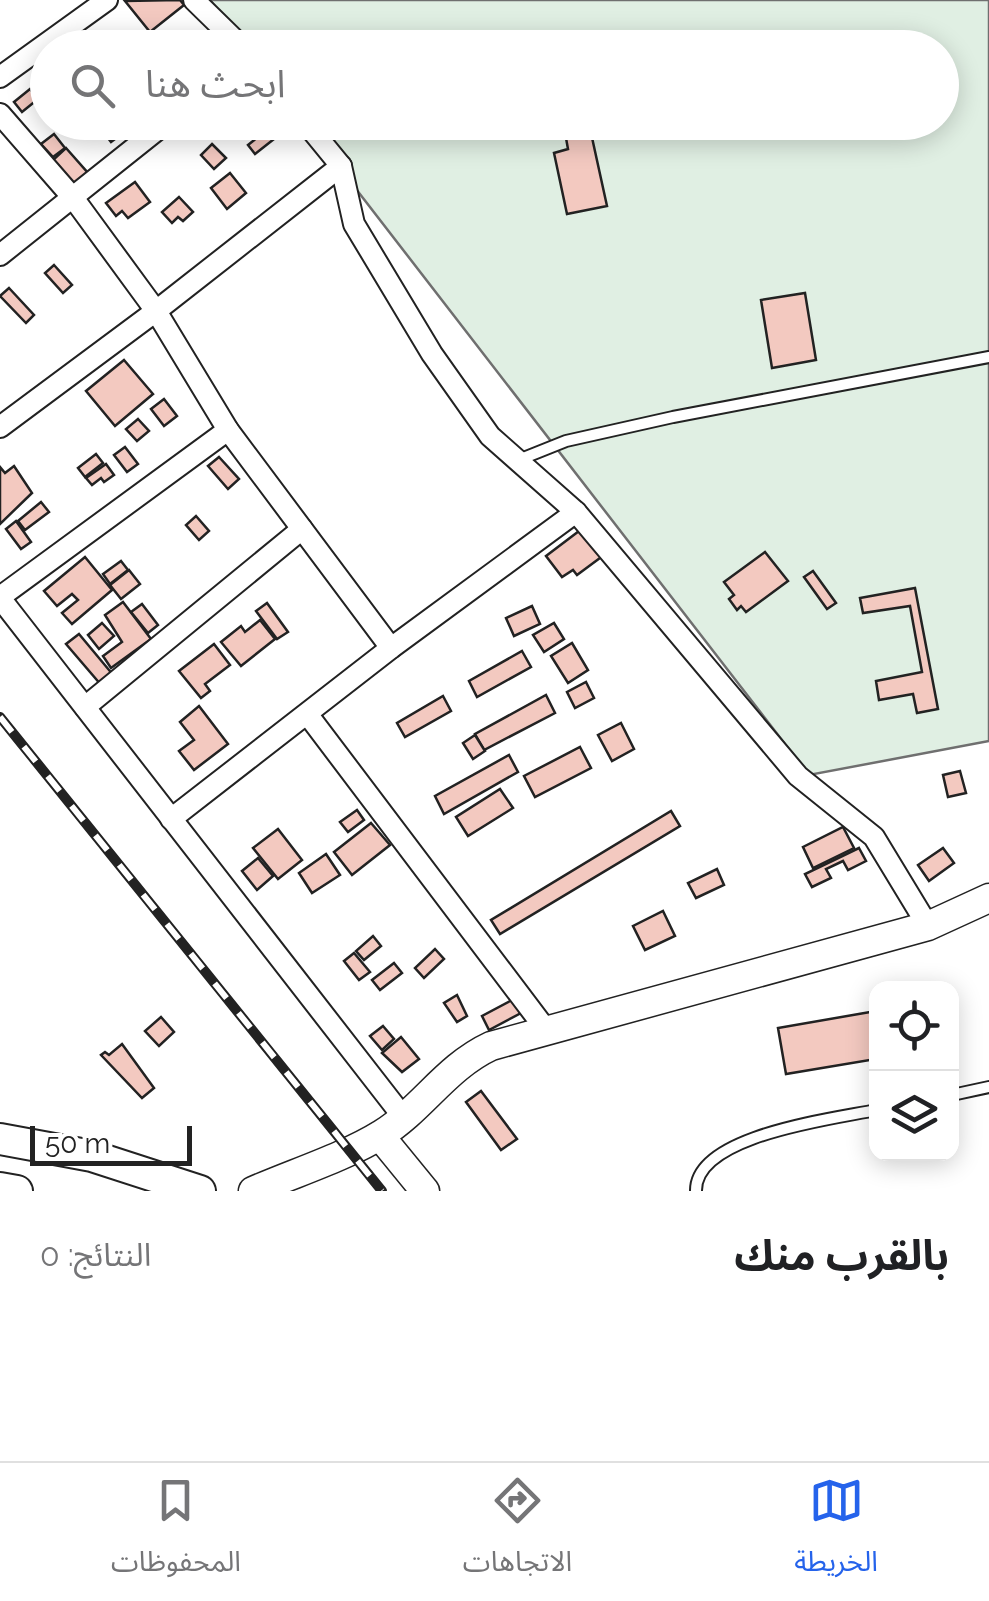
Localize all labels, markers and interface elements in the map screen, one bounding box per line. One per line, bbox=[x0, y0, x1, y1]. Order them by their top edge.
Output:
search box bbox=[30, 30, 959, 140]
icon: search bbox=[65, 58, 120, 113]
text: ابحث هنا bbox=[145, 61, 286, 106]
map controls bbox=[869, 981, 959, 1161]
button: locate bbox=[869, 981, 959, 1071]
button: layers bbox=[869, 1071, 959, 1161]
scale bar bbox=[30, 1121, 192, 1166]
text: 50 m bbox=[45, 1127, 110, 1160]
text: بالقرب منك bbox=[734, 1231, 949, 1280]
text: النتائج: 0 bbox=[40, 1236, 151, 1273]
tab: المحفوظات bbox=[111, 1473, 241, 1592]
tab: الاتجاهات bbox=[463, 1473, 572, 1592]
tab: الخريطة bbox=[794, 1473, 878, 1592]

